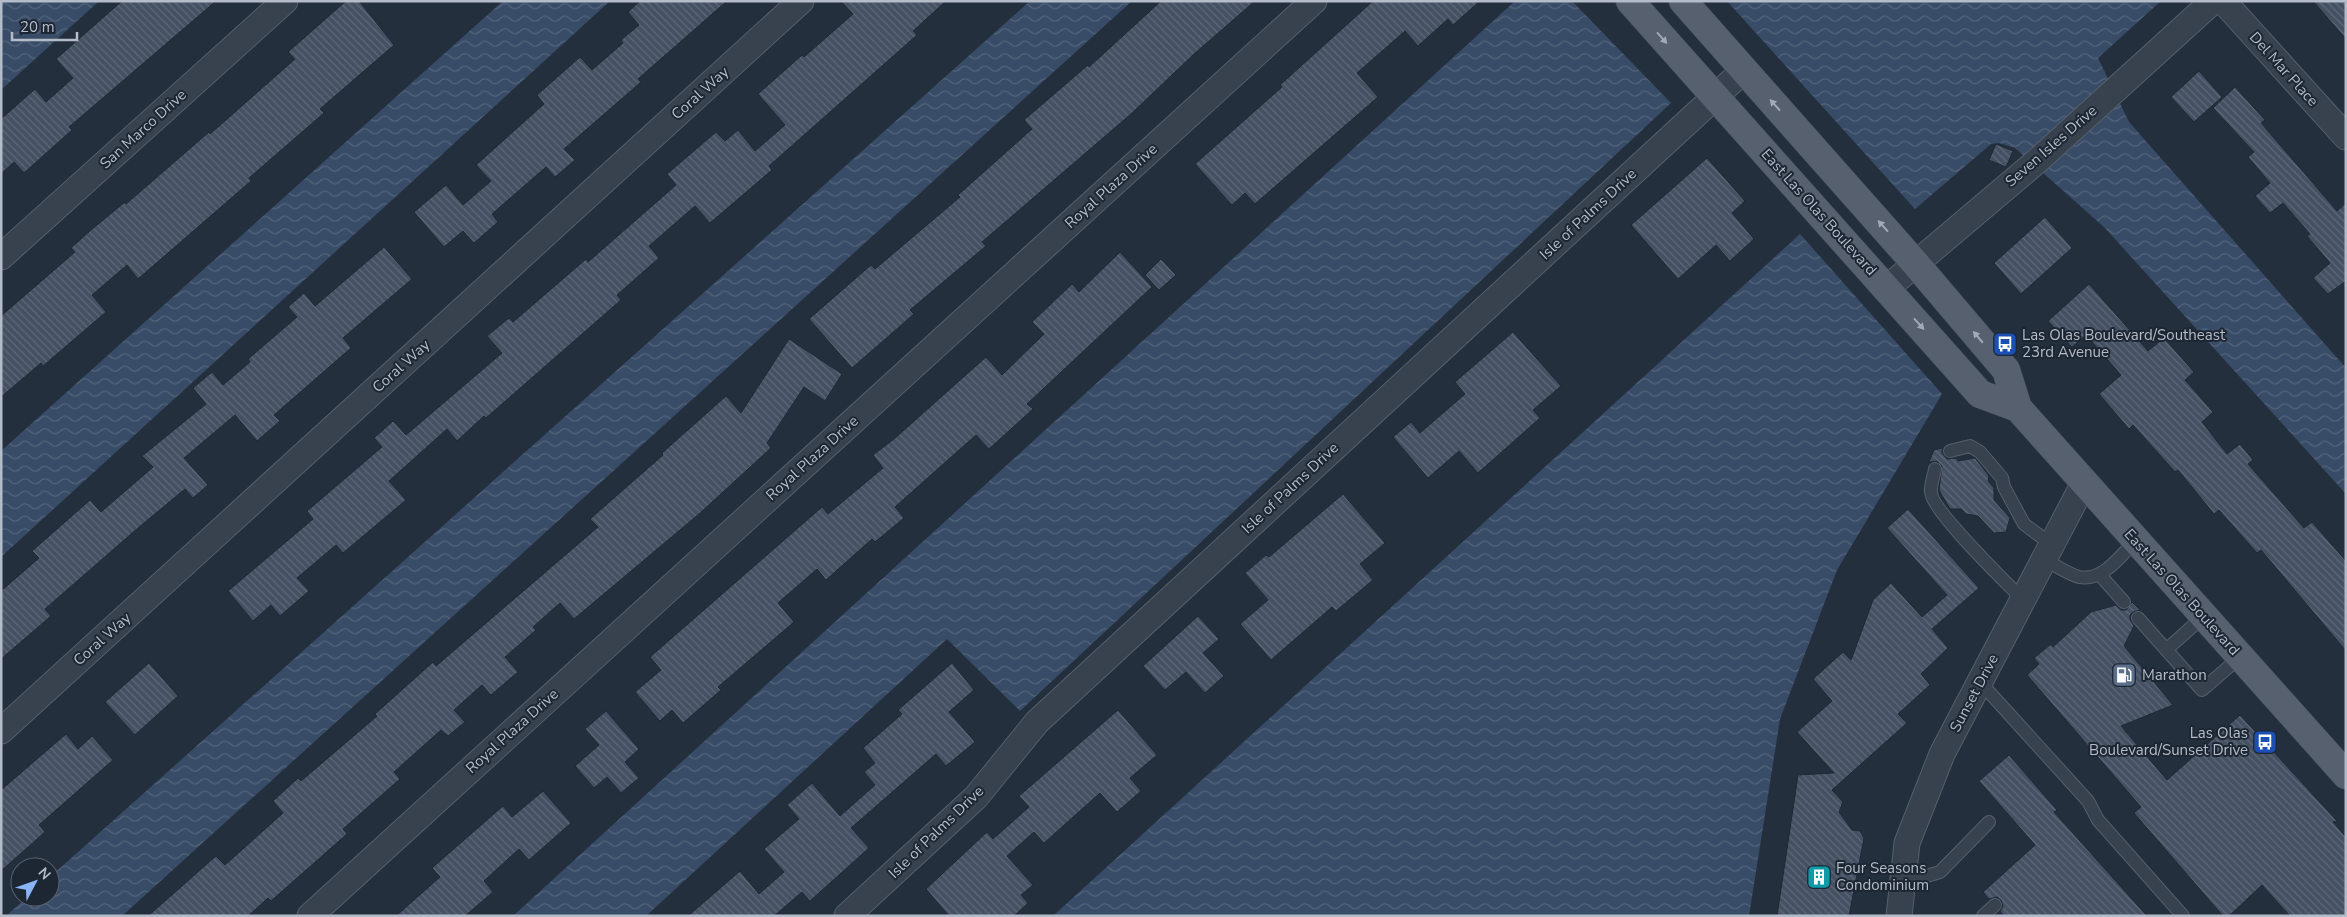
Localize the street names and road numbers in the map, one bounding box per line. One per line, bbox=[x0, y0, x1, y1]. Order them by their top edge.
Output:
street label: Del Mar Place bbox=[2245, 27, 2323, 111]
street label: Coral Way bbox=[667, 62, 733, 124]
street label: San Marco Drive bbox=[95, 85, 191, 173]
street label: Seven Isles Drive bbox=[2001, 101, 2101, 191]
street label: Royal Plaza Drive bbox=[1060, 139, 1162, 233]
street label: East Las Olas Boulevard bbox=[1757, 144, 1881, 280]
street label: Isle of Palms Drive bbox=[1535, 164, 1641, 264]
street label: Coral Way bbox=[368, 335, 434, 397]
street label: Royal Plaza Drive bbox=[761, 411, 863, 505]
street label: Isle of Palms Drive bbox=[1237, 438, 1343, 538]
street label: East Las Olas Boulevard bbox=[2120, 524, 2244, 660]
street label: Coral Way bbox=[69, 608, 135, 670]
street label: Sunset Drive bbox=[1945, 650, 2003, 736]
street label: Royal Plaza Drive bbox=[461, 684, 563, 778]
street label: Isle of Palms Drive bbox=[884, 781, 988, 883]

